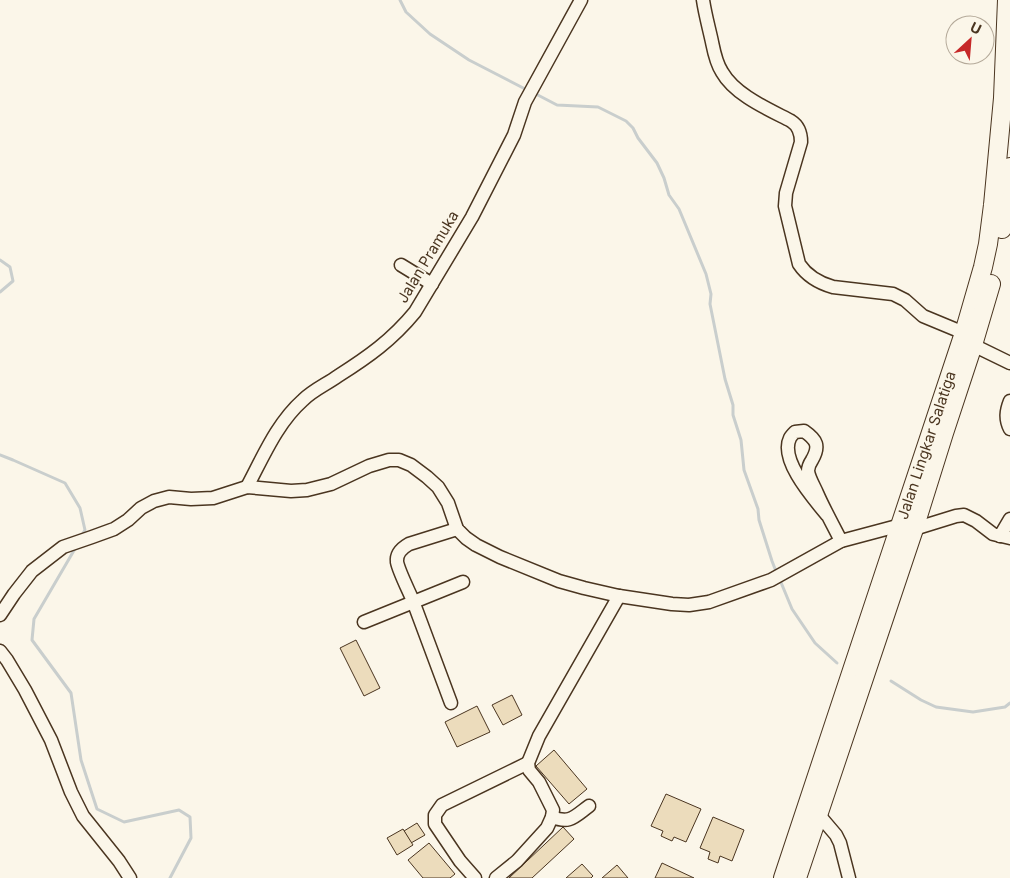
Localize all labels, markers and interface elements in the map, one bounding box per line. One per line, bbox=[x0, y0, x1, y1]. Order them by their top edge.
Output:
north arrow bbox=[945, 15, 995, 65]
text: U bbox=[968, 18, 984, 38]
street label: Jalan Pramuka bbox=[393, 207, 463, 306]
street label: Jalan Lingkar Salatiga bbox=[893, 368, 960, 522]

